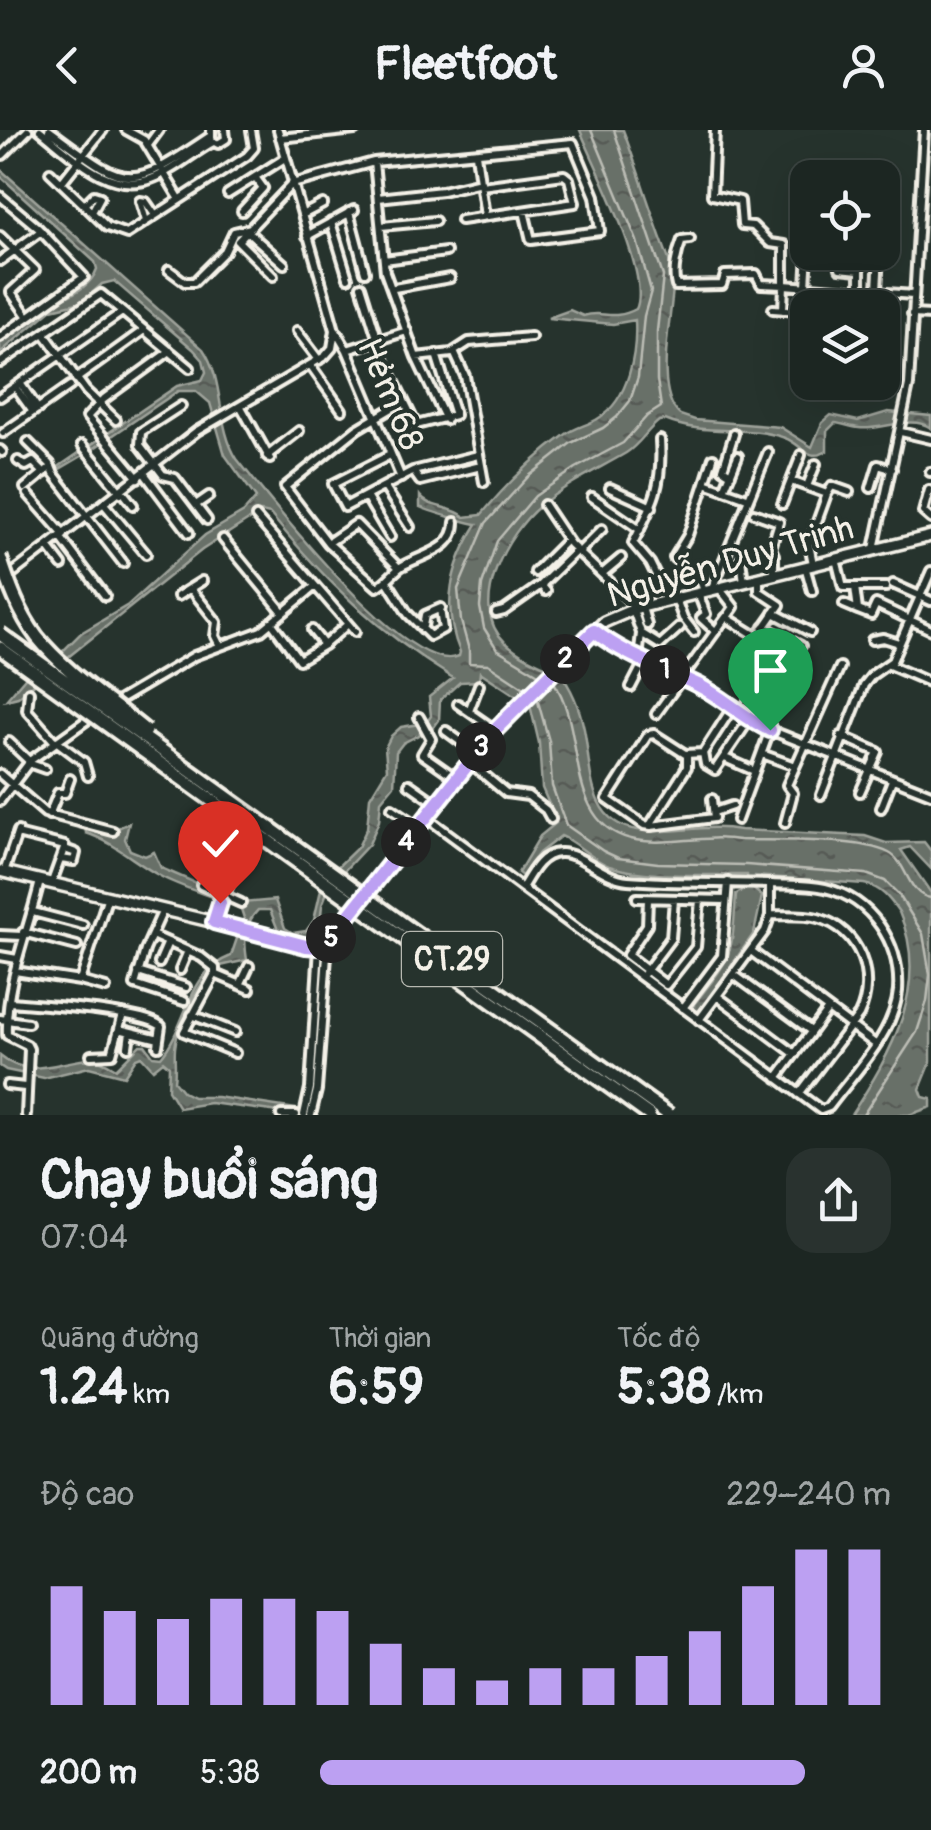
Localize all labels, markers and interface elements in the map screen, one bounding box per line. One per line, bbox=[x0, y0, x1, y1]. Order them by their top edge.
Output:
text: Fleetfoot bbox=[374, 37, 557, 93]
icon: back bbox=[40, 38, 95, 93]
icon: person bbox=[836, 38, 891, 93]
map controls bbox=[790, 160, 900, 400]
button: locate bbox=[790, 160, 900, 270]
button: layers bbox=[790, 290, 900, 400]
street label: Hẻm 68 bbox=[347, 332, 433, 457]
street label: Nguyễn Duy Trinh bbox=[602, 506, 858, 618]
pin bbox=[728, 628, 813, 731]
pin: 2 bbox=[540, 634, 590, 684]
text: 2 bbox=[557, 641, 573, 676]
icon: arrive bbox=[743, 643, 798, 698]
pin: 1 bbox=[640, 645, 690, 695]
text: 1 bbox=[660, 652, 670, 687]
pin: 3 bbox=[456, 722, 506, 772]
text: 3 bbox=[473, 729, 489, 764]
pin bbox=[178, 801, 263, 904]
icon: check bbox=[193, 816, 248, 871]
pin: 4 bbox=[381, 817, 431, 867]
text: 4 bbox=[398, 824, 414, 859]
pin: 5 bbox=[306, 913, 356, 963]
text: 5 bbox=[323, 920, 339, 955]
road number: CT.29 bbox=[402, 932, 502, 986]
text: Chạy buổi sáng bbox=[40, 1146, 378, 1215]
button: share bbox=[786, 1148, 891, 1253]
text: 07:04 bbox=[40, 1218, 128, 1258]
text: Quãng đường bbox=[40, 1321, 199, 1356]
text: Thời gian bbox=[329, 1321, 431, 1356]
text: Tốc độ bbox=[617, 1321, 701, 1356]
text: 1.24 bbox=[40, 1356, 127, 1419]
text: 6:59 bbox=[329, 1356, 424, 1419]
text: 5:38 bbox=[617, 1356, 711, 1419]
text: km bbox=[127, 1377, 170, 1412]
text: /km bbox=[711, 1377, 764, 1412]
text: Độ cao bbox=[40, 1475, 134, 1515]
text: 229–240 m bbox=[726, 1475, 891, 1515]
text: 200 m bbox=[40, 1753, 137, 1793]
text: 5:38 bbox=[200, 1753, 260, 1793]

